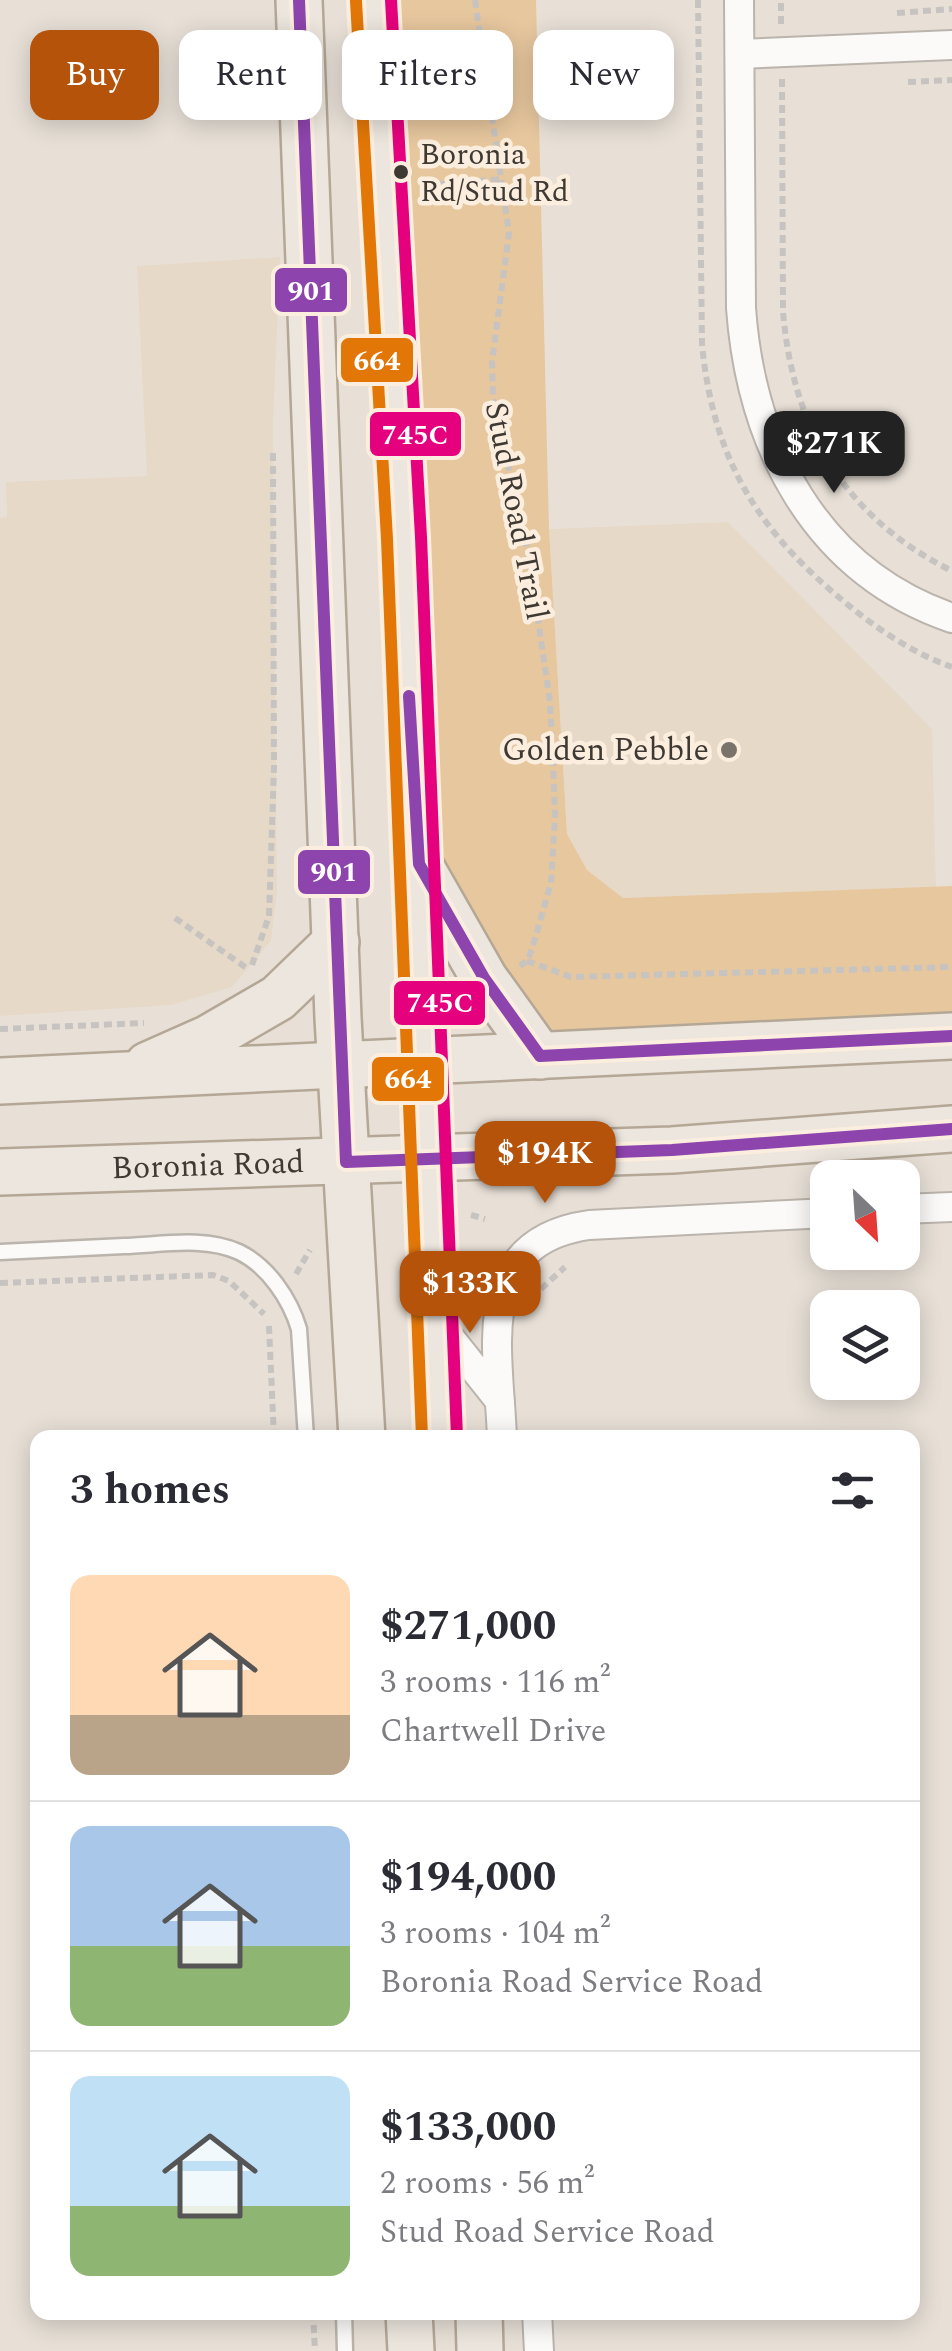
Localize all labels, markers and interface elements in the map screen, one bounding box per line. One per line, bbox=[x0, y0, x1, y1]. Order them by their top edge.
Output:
chip: Buy bbox=[30, 30, 159, 120]
chip: Rent bbox=[179, 30, 322, 120]
chip: Filters bbox=[342, 30, 513, 120]
chip: New bbox=[533, 30, 674, 120]
place label: Boronia Rd/Stud Rd bbox=[420, 132, 569, 215]
marker: Boronia Rd/Stud Rd bbox=[391, 162, 411, 182]
line badge: 901 bbox=[273, 266, 349, 314]
text: 901 bbox=[287, 270, 335, 313]
line badge: 664 bbox=[339, 336, 415, 384]
text: 664 bbox=[353, 340, 401, 383]
street label: Stud Road Trail bbox=[471, 398, 561, 624]
line badge: 745C bbox=[368, 410, 463, 458]
pin: $271K bbox=[764, 411, 904, 496]
text: 745C bbox=[381, 414, 449, 457]
text: $271K bbox=[786, 419, 882, 468]
place label: Golden Pebble bbox=[502, 726, 709, 775]
marker: Golden Pebble bbox=[718, 739, 740, 761]
line badge: 901 bbox=[296, 848, 372, 896]
text: 901 bbox=[310, 851, 358, 894]
line badge: 745C bbox=[392, 979, 487, 1027]
text: 745C bbox=[406, 982, 474, 1025]
line badge: 664 bbox=[370, 1055, 446, 1103]
text: 664 bbox=[384, 1058, 432, 1101]
pin: $194K bbox=[475, 1121, 615, 1206]
text: $194K bbox=[497, 1129, 593, 1178]
street label: Boronia Road bbox=[111, 1138, 305, 1193]
north arrow bbox=[810, 1160, 920, 1270]
map controls bbox=[810, 1160, 920, 1400]
pin: $133K bbox=[400, 1251, 540, 1336]
text: $133K bbox=[422, 1259, 518, 1308]
button: layers bbox=[810, 1290, 920, 1400]
text: 3 homes bbox=[70, 1459, 230, 1522]
icon: filters bbox=[825, 1463, 880, 1518]
text: $271,000 bbox=[380, 1595, 556, 1658]
icon: home bbox=[150, 1615, 270, 1735]
text: 3 rooms · 116 m² bbox=[380, 1658, 610, 1707]
text: Chartwell Drive bbox=[380, 1707, 606, 1756]
text: $194,000 bbox=[380, 1846, 556, 1909]
icon: home bbox=[150, 1866, 270, 1986]
text: 3 rooms · 104 m² bbox=[380, 1909, 610, 1958]
text: Boronia Road Service Road bbox=[380, 1958, 763, 2007]
text: $133,000 bbox=[380, 2096, 556, 2159]
icon: home bbox=[150, 2116, 270, 2236]
text: 2 rooms · 56 m² bbox=[380, 2159, 594, 2208]
text: Stud Road Service Road bbox=[380, 2208, 715, 2257]

